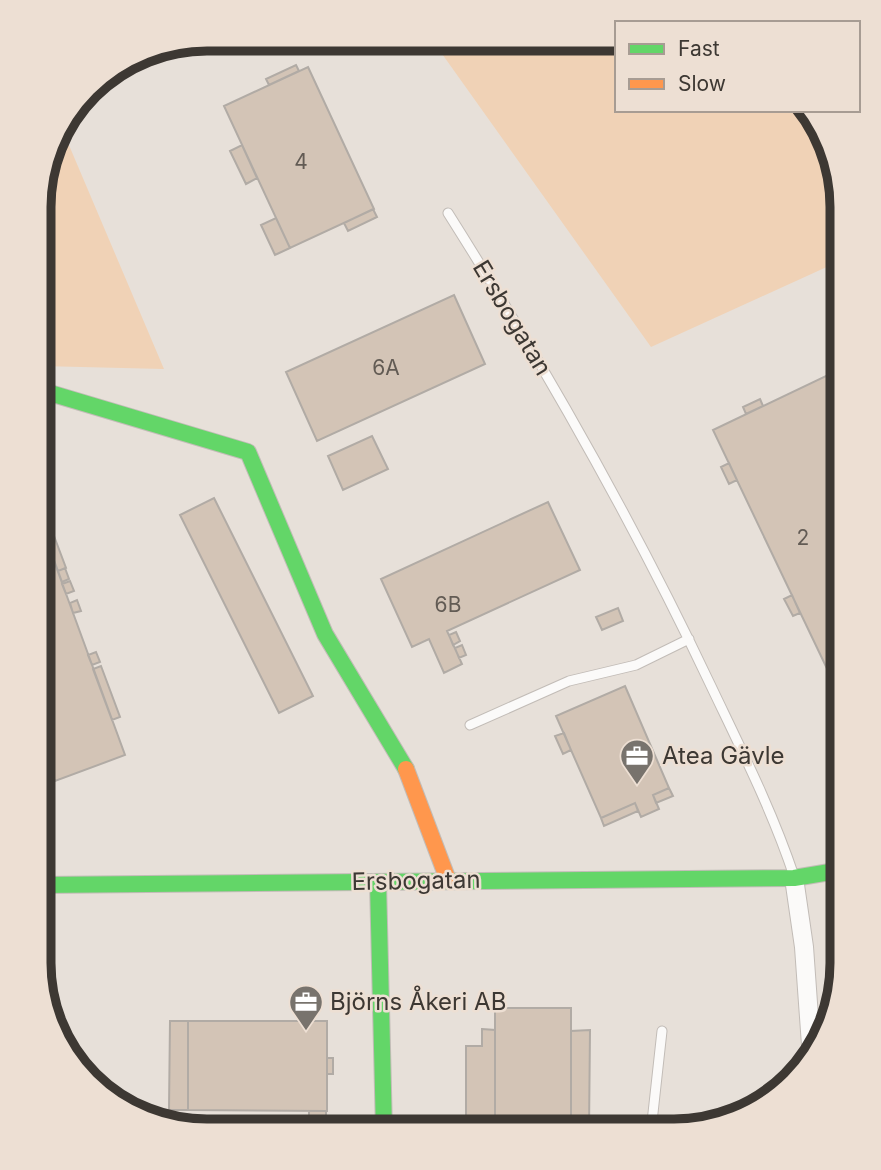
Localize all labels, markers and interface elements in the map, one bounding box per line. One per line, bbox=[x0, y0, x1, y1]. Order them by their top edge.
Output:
legend bbox=[615, 21, 860, 112]
text: Fast bbox=[678, 36, 720, 61]
text: Slow bbox=[678, 71, 726, 96]
house number: 4 bbox=[294, 149, 308, 174]
street label: Ersbogatan bbox=[467, 255, 558, 381]
house number: 6A bbox=[372, 355, 400, 380]
house number: 2 bbox=[797, 525, 809, 550]
house number: 6B bbox=[435, 592, 461, 617]
office icon: Atea Gävle bbox=[618, 737, 656, 786]
place label: Atea Gävle bbox=[662, 741, 785, 770]
street label: Ersbogatan bbox=[351, 865, 481, 896]
office icon: Björns Åkeri AB bbox=[287, 983, 325, 1032]
place label: Björns Åkeri AB bbox=[330, 985, 506, 1016]

